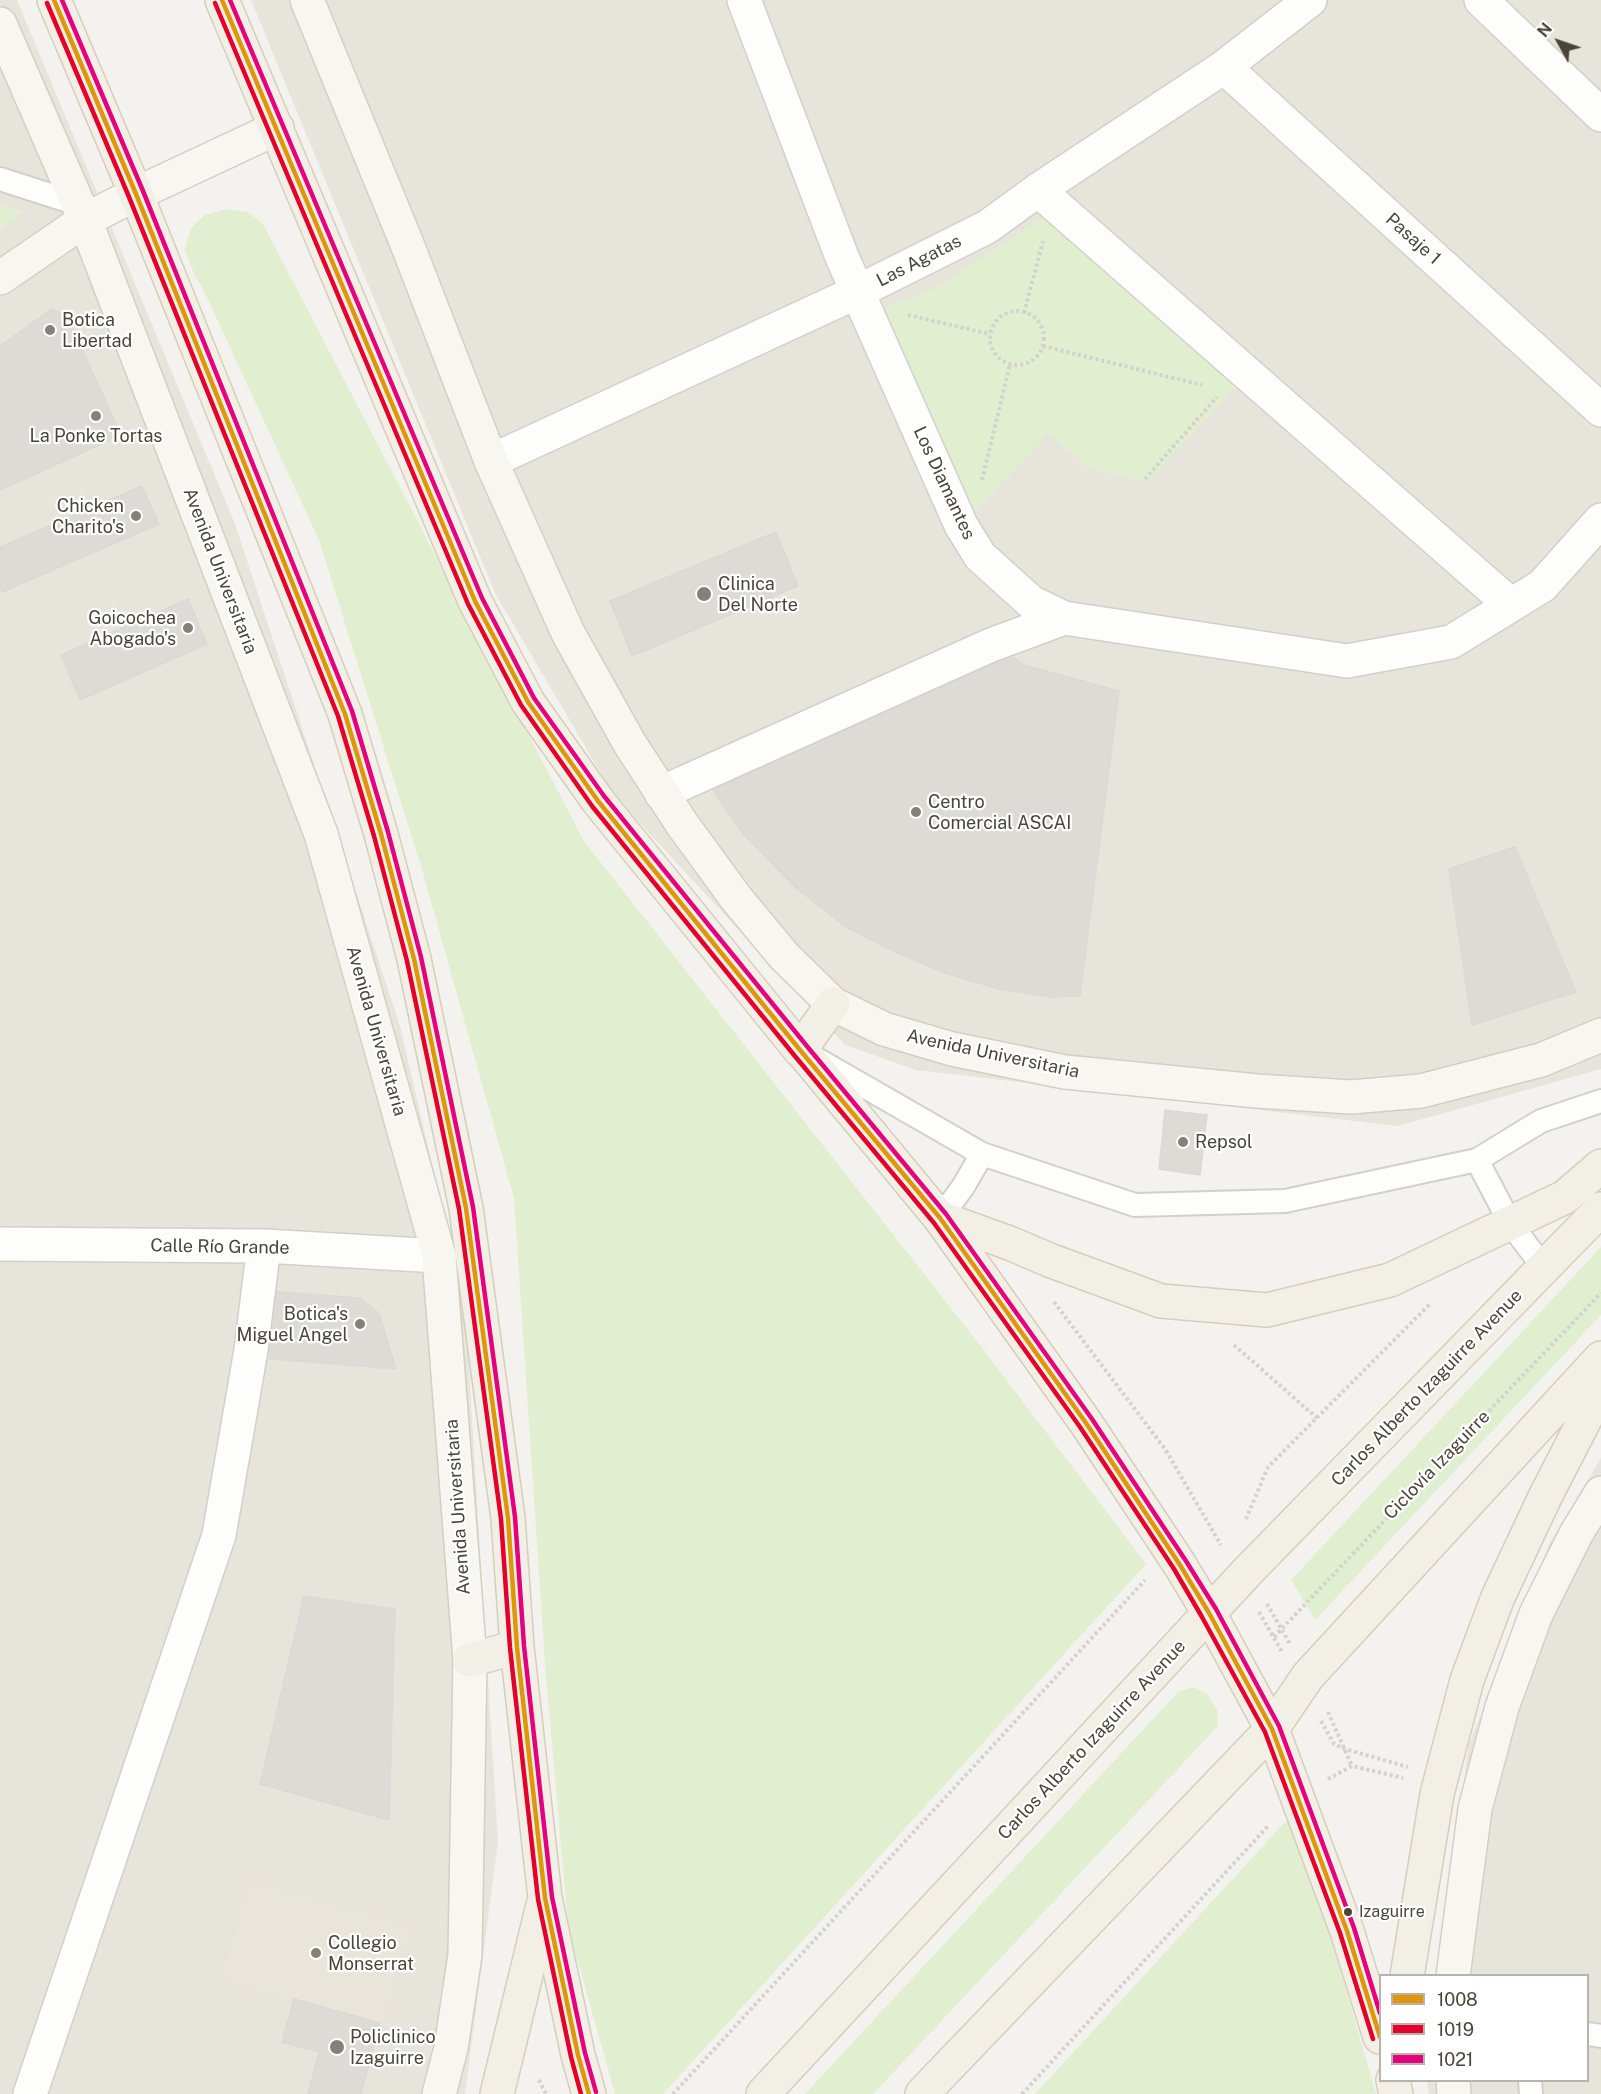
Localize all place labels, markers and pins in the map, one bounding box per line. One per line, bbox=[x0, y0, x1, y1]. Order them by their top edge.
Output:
place label: Botica Libertad bbox=[62, 309, 132, 352]
marker: Botica Libertad bbox=[43, 323, 57, 337]
marker: La Ponke Tortas bbox=[89, 409, 103, 423]
place label: La Ponke Tortas bbox=[30, 425, 162, 447]
place label: Chicken Charito's bbox=[52, 495, 124, 538]
marker: Chicken Charito's bbox=[129, 509, 143, 523]
place label: Clinica Del Norte bbox=[718, 573, 798, 616]
marker: Clinica Del Norte bbox=[695, 585, 713, 603]
place label: Goicochea Abogado's bbox=[88, 607, 176, 650]
marker: Goicochea Abogado's bbox=[181, 621, 195, 635]
place label: Centro Comercial ASCAI bbox=[928, 791, 1071, 834]
marker: Centro Comercial ASCAI bbox=[909, 805, 923, 819]
place label: Repsol bbox=[1195, 1131, 1252, 1153]
marker: Repsol bbox=[1176, 1135, 1190, 1149]
place label: Botica's Miguel Angel bbox=[237, 1303, 348, 1346]
marker: Botica's Miguel Angel bbox=[353, 1317, 367, 1331]
place label: Izaguirre bbox=[1359, 1902, 1425, 1922]
marker: Izaguirre bbox=[1342, 1906, 1354, 1918]
place label: Collegio Monserrat bbox=[328, 1932, 414, 1974]
marker: Collegio Monserrat bbox=[309, 1946, 323, 1960]
place label: Policlinico Izaguirre bbox=[350, 2026, 436, 2068]
marker: Policlinico Izaguirre bbox=[328, 2038, 346, 2056]

